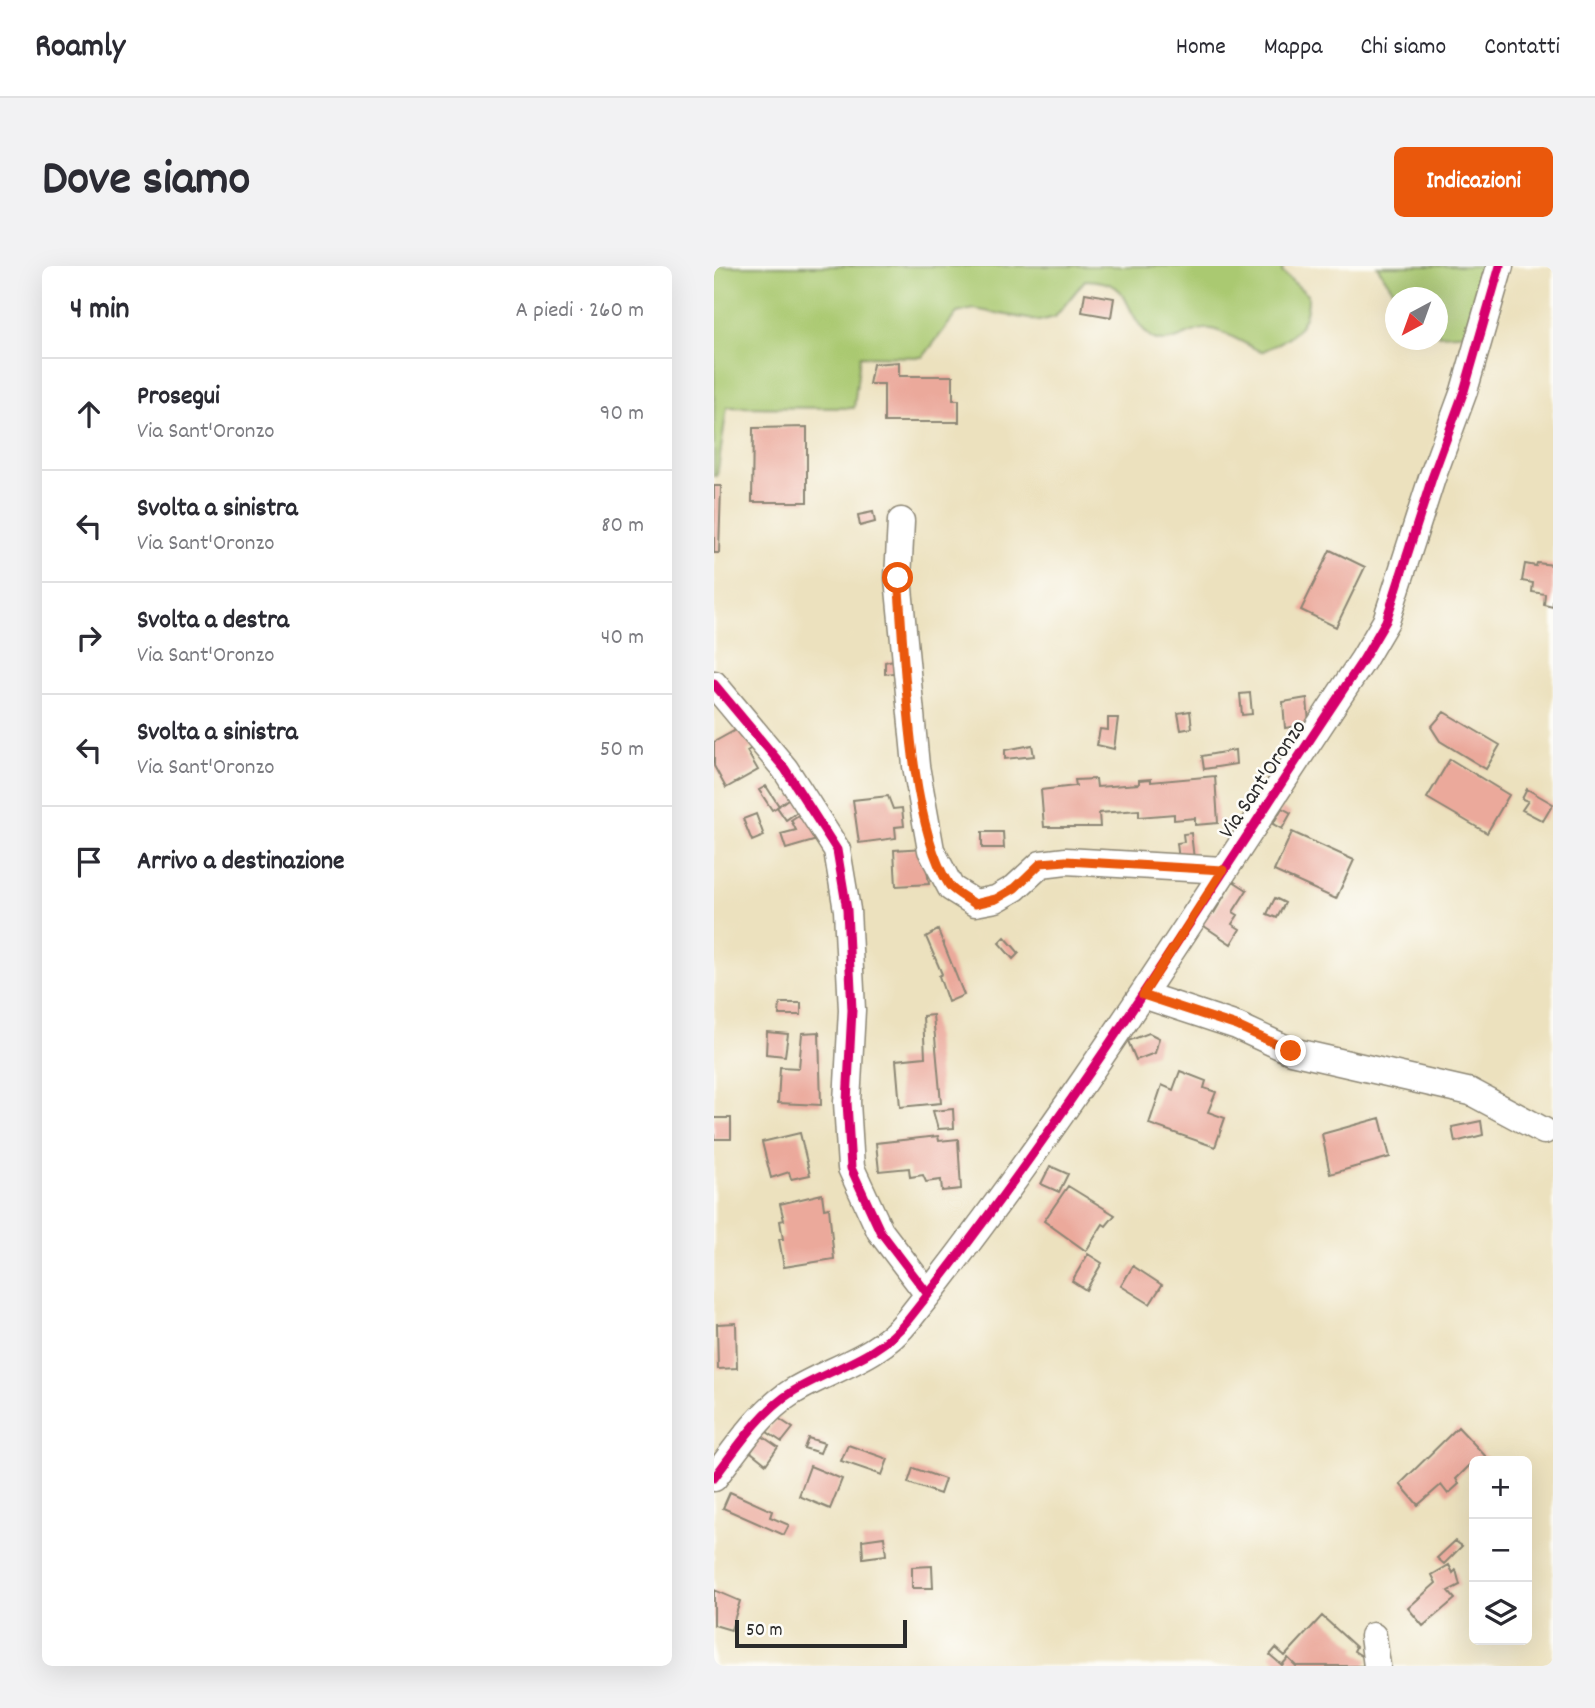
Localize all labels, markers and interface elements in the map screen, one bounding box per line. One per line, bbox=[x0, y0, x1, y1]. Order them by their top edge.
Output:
text: Roamly bbox=[35, 25, 125, 72]
text: Home bbox=[1176, 31, 1226, 65]
text: Mappa bbox=[1264, 31, 1323, 65]
text: Chi siamo bbox=[1361, 31, 1446, 65]
text: Contatti bbox=[1484, 31, 1560, 65]
text: Dove siamo bbox=[42, 147, 250, 217]
button: Indicazioni bbox=[1394, 147, 1553, 217]
north arrow bbox=[1385, 287, 1448, 350]
text: 4 min bbox=[70, 290, 129, 333]
text: A piedi · 260 m bbox=[516, 295, 644, 328]
text: Prosegui bbox=[137, 379, 220, 416]
icon: ahead bbox=[70, 395, 108, 433]
text: 90 m bbox=[600, 398, 644, 431]
text: Via Sant'Oronzo bbox=[137, 416, 274, 449]
text: Svolta a sinistra bbox=[137, 491, 298, 528]
icon: left bbox=[70, 507, 108, 545]
text: 80 m bbox=[601, 510, 644, 543]
text: Via Sant'Oronzo bbox=[137, 528, 274, 561]
route start bbox=[882, 562, 913, 593]
text: Svolta a destra bbox=[137, 603, 289, 640]
icon: right bbox=[70, 619, 108, 657]
text: 40 m bbox=[601, 622, 644, 655]
text: Via Sant'Oronzo bbox=[137, 640, 274, 673]
street label: Via Sant'Oronzo bbox=[1212, 714, 1316, 846]
text: Svolta a sinistra bbox=[137, 715, 298, 752]
icon: left bbox=[70, 731, 108, 769]
text: 50 m bbox=[600, 734, 644, 767]
text: Via Sant'Oronzo bbox=[137, 752, 274, 785]
icon: arrive bbox=[70, 843, 108, 881]
text: Arrivo a destinazione bbox=[137, 844, 345, 881]
route end bbox=[1275, 1035, 1306, 1066]
map controls bbox=[1469, 1456, 1532, 1645]
button: + bbox=[1469, 1456, 1532, 1519]
button: − bbox=[1469, 1519, 1532, 1582]
button: layers bbox=[1469, 1582, 1532, 1645]
scale bar bbox=[735, 1617, 906, 1649]
text: 50 m bbox=[746, 1618, 783, 1645]

